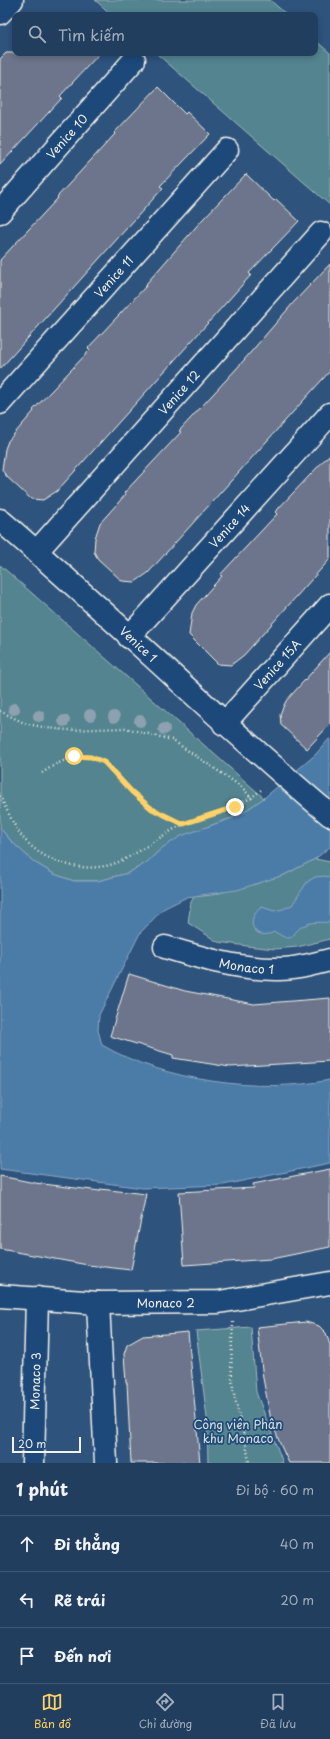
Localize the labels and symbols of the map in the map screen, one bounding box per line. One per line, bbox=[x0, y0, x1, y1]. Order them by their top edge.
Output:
street label: Venice 10 bbox=[42, 110, 92, 163]
street label: Venice 11 bbox=[90, 252, 137, 301]
street label: Venice 12 bbox=[154, 366, 204, 418]
street label: Venice 14 bbox=[205, 499, 254, 552]
street label: Venice 1 bbox=[116, 622, 162, 666]
street label: Venice 15A bbox=[250, 635, 305, 694]
route start bbox=[65, 747, 83, 765]
route end bbox=[226, 798, 244, 816]
street label: Monaco 1 bbox=[218, 953, 274, 978]
street label: Monaco 2 bbox=[137, 1293, 195, 1312]
street label: Monaco 3 bbox=[25, 1352, 45, 1410]
park label: Công viên Phân khu Monaco bbox=[193, 1415, 283, 1447]
scale bar bbox=[12, 1435, 81, 1454]

